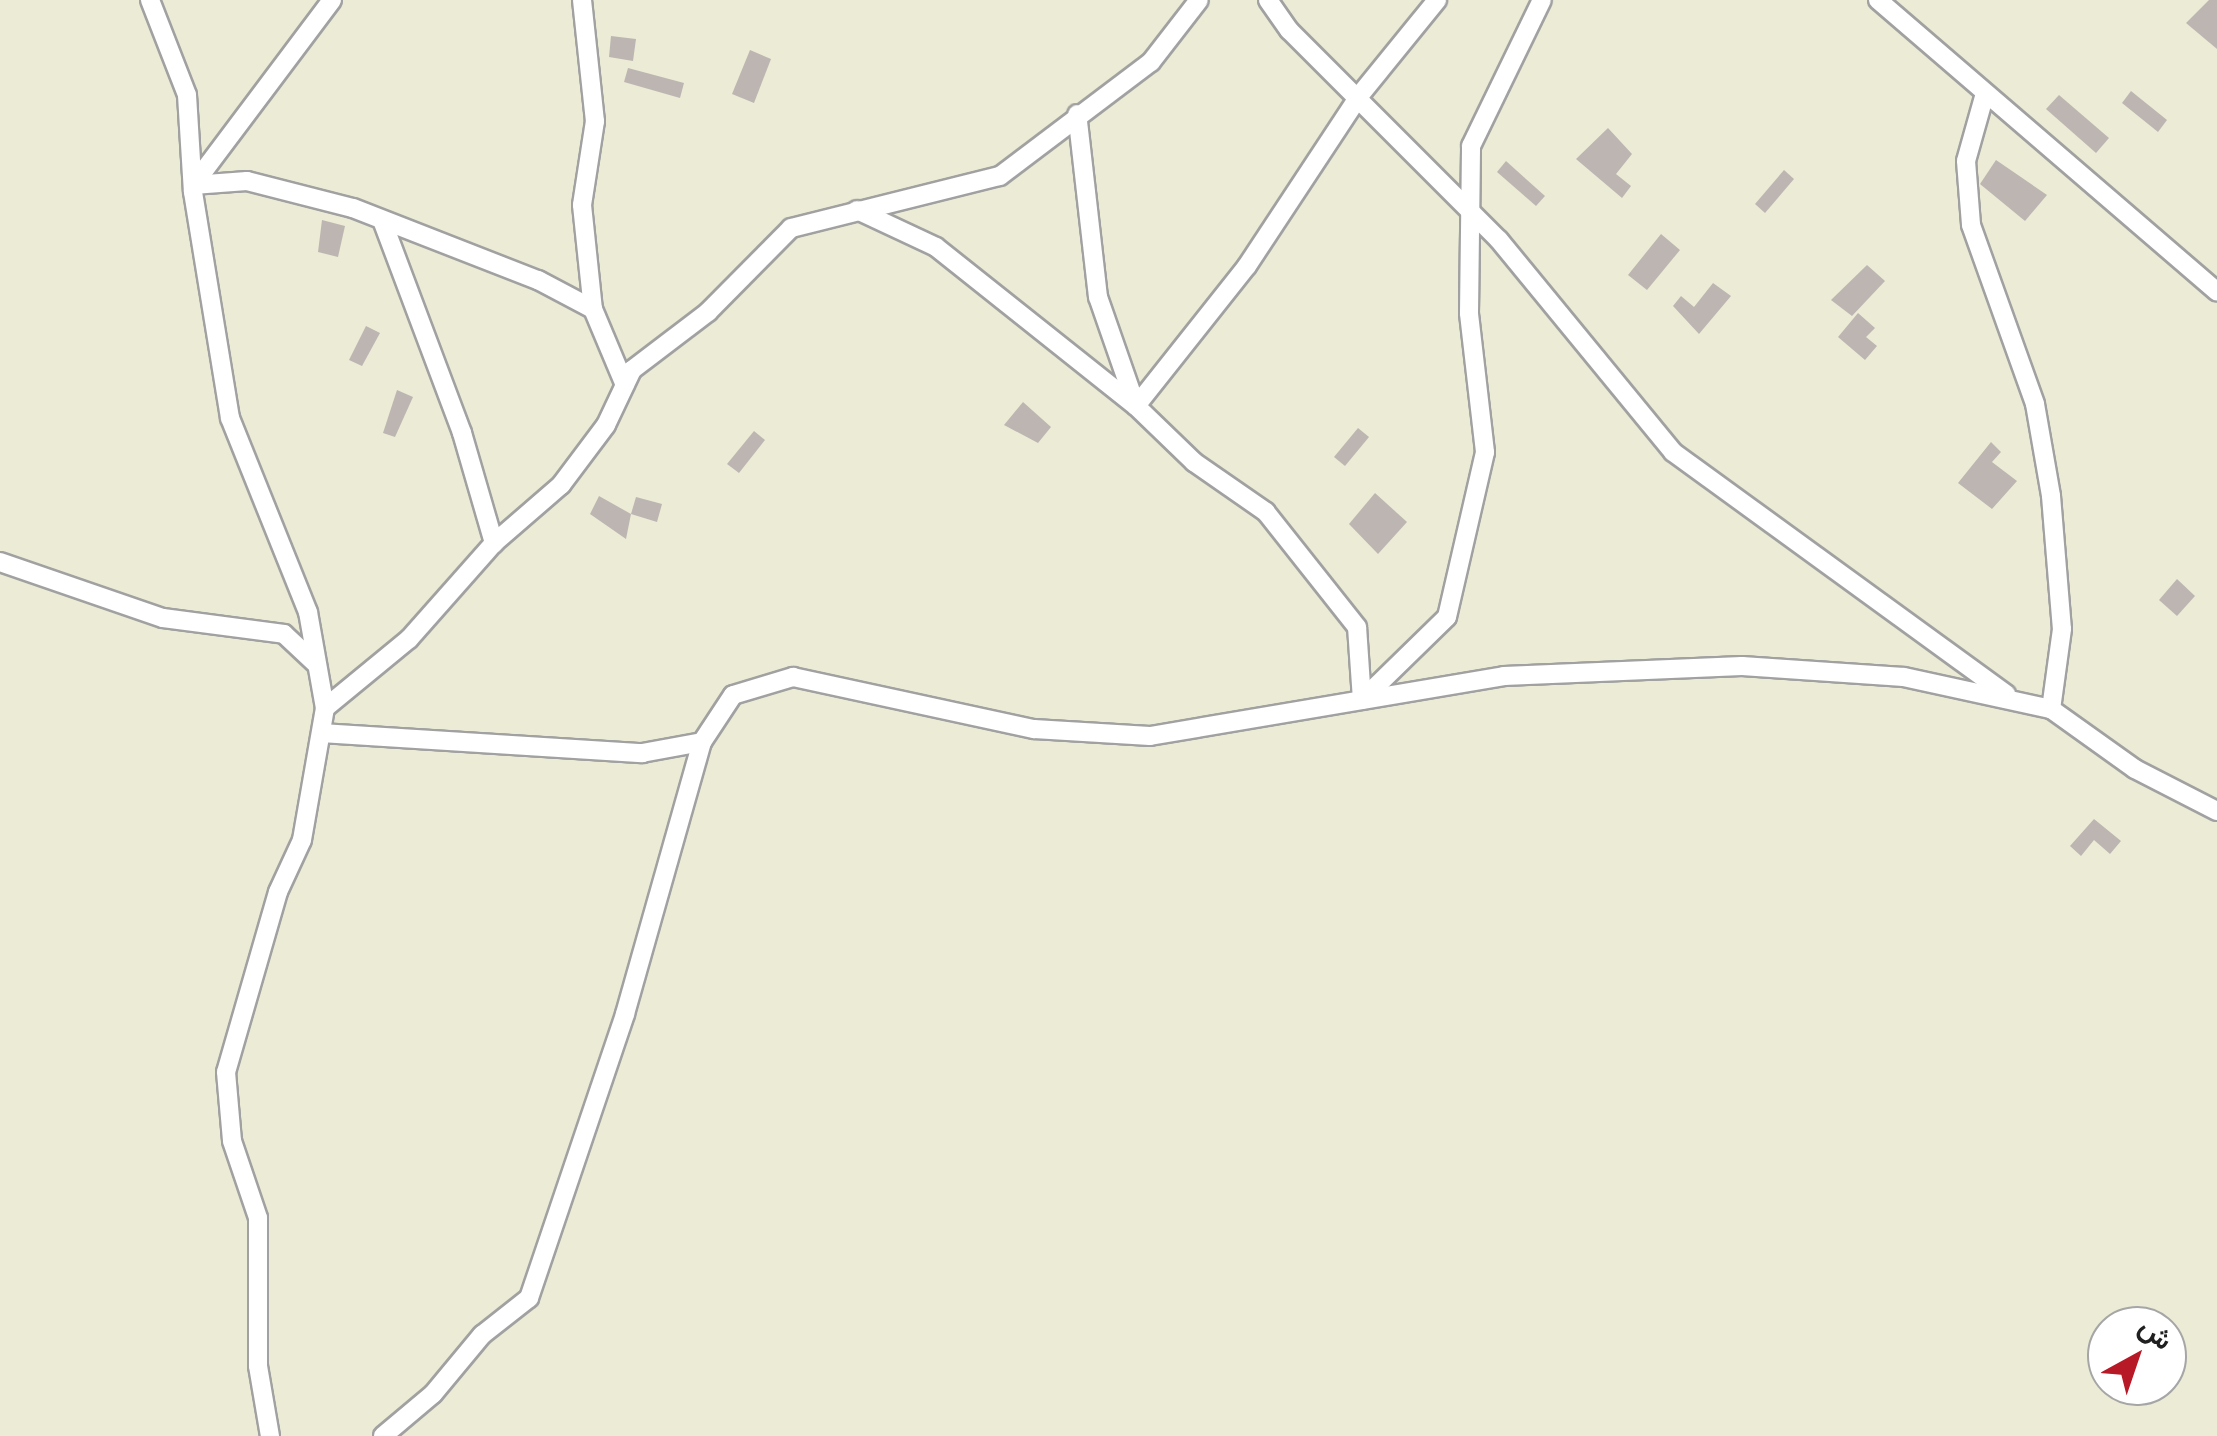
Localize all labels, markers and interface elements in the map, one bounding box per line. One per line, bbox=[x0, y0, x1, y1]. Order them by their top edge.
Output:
north arrow bbox=[2087, 1306, 2187, 1406]
text: ش bbox=[2132, 1311, 2179, 1358]

